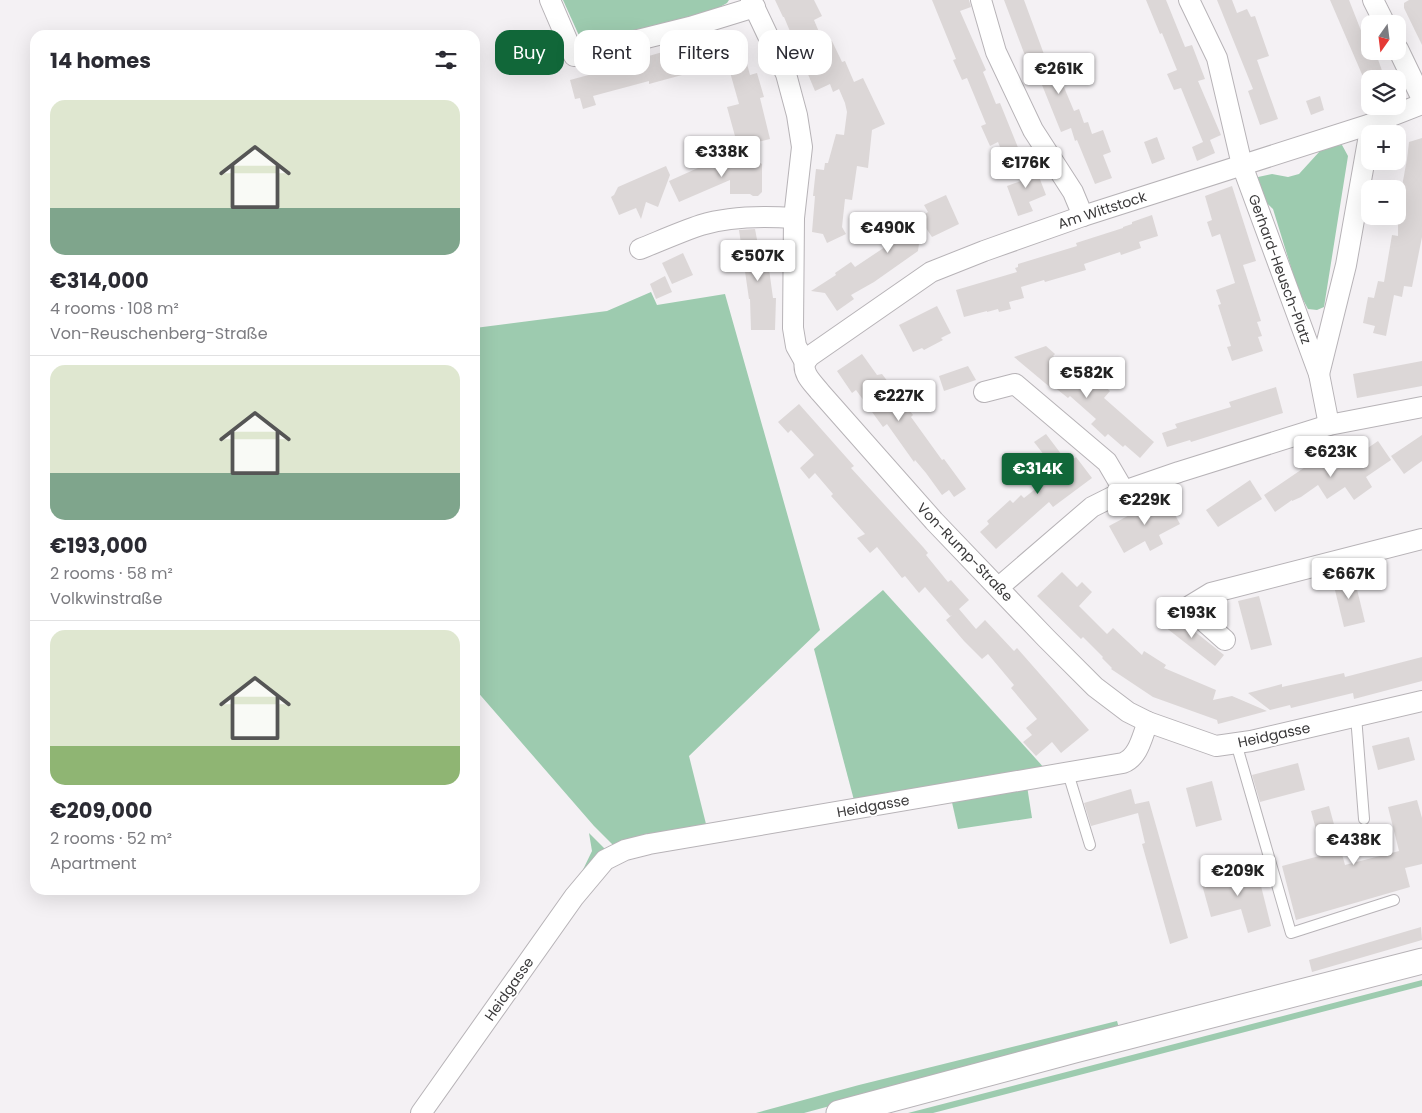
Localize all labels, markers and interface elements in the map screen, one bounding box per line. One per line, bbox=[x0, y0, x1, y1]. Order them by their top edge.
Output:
north arrow bbox=[1361, 15, 1406, 60]
map controls bbox=[1361, 15, 1406, 225]
chip: Buy bbox=[495, 30, 564, 75]
chip: Rent bbox=[574, 30, 650, 75]
chip: Filters bbox=[660, 30, 748, 75]
chip: New bbox=[758, 30, 832, 75]
text: 14 homes bbox=[50, 46, 151, 75]
icon: filters bbox=[432, 46, 460, 74]
pin: €261K bbox=[1024, 52, 1094, 95]
text: €261K bbox=[1034, 57, 1084, 80]
button: layers bbox=[1361, 70, 1406, 115]
button: + bbox=[1361, 125, 1406, 170]
icon: home bbox=[210, 132, 300, 222]
pin: €338K bbox=[687, 136, 757, 178]
text: €338K bbox=[695, 140, 749, 163]
pin: €176K bbox=[991, 146, 1061, 189]
text: €176K bbox=[1002, 151, 1050, 174]
button: − bbox=[1361, 180, 1406, 225]
street label: Am Wittstock bbox=[1055, 186, 1150, 234]
street label: Gerhard-Heusch-Platz bbox=[1244, 191, 1316, 347]
pin: €490K bbox=[853, 212, 923, 254]
text: €490K bbox=[861, 216, 916, 239]
pin: €507K bbox=[723, 240, 793, 282]
text: €507K bbox=[731, 244, 785, 267]
text: €314,000 bbox=[50, 266, 149, 295]
text: 4 rooms · 108 m² bbox=[50, 297, 179, 320]
text: Von-Reuschenberg-Straße bbox=[50, 322, 268, 345]
pin: €582K bbox=[1052, 356, 1122, 399]
text: €582K bbox=[1060, 361, 1114, 384]
pin: €227K bbox=[864, 380, 934, 422]
text: €227K bbox=[874, 384, 924, 407]
icon: home bbox=[210, 398, 300, 488]
pin: €623K bbox=[1296, 436, 1366, 478]
text: €623K bbox=[1305, 440, 1357, 463]
pin: €314K bbox=[1003, 452, 1073, 495]
text: €314K bbox=[1013, 457, 1063, 480]
pin: €229K bbox=[1110, 484, 1180, 526]
text: €229K bbox=[1119, 488, 1171, 511]
street label: Von-Rump-Straße bbox=[913, 498, 1018, 606]
text: €193,000 bbox=[50, 531, 147, 560]
pin: €667K bbox=[1314, 558, 1384, 600]
text: 2 rooms · 58 m² bbox=[50, 562, 173, 585]
text: €667K bbox=[1323, 562, 1375, 585]
text: Volkwinstraße bbox=[50, 587, 162, 610]
pin: €193K bbox=[1157, 596, 1227, 639]
text: €193K bbox=[1167, 601, 1217, 624]
icon: home bbox=[210, 663, 300, 753]
street label: Heidgasse bbox=[1236, 718, 1312, 752]
street label: Heidgasse bbox=[835, 790, 911, 822]
text: €209,000 bbox=[50, 796, 152, 825]
pin: €438K bbox=[1319, 824, 1389, 866]
text: 2 rooms · 52 m² bbox=[50, 827, 172, 850]
text: €438K bbox=[1327, 828, 1381, 851]
text: Apartment bbox=[50, 852, 137, 875]
pin: €209K bbox=[1203, 854, 1273, 897]
text: €209K bbox=[1211, 859, 1265, 882]
street label: Heidgasse bbox=[480, 953, 538, 1025]

